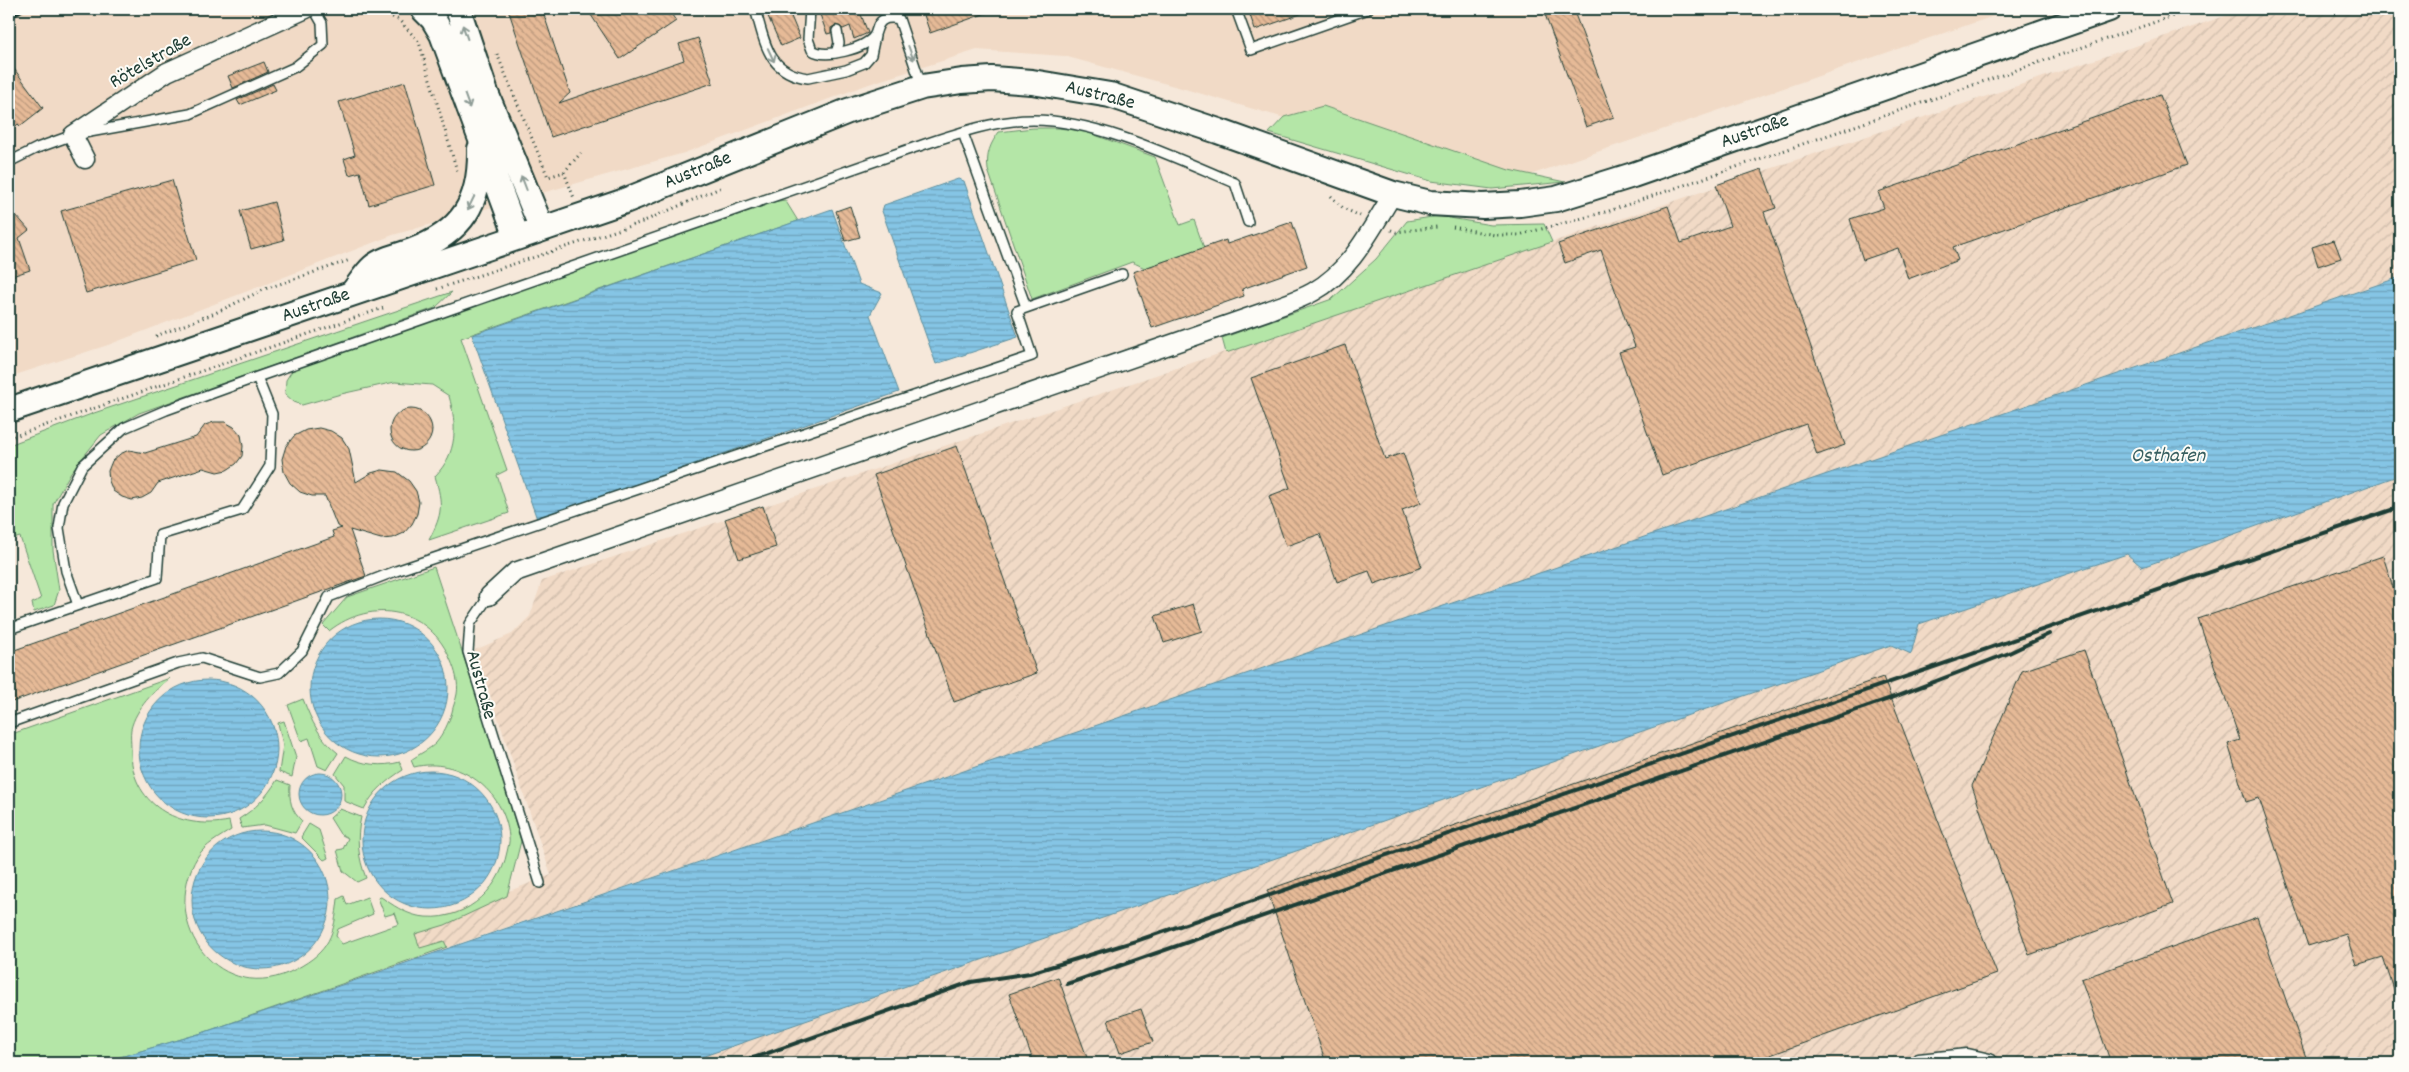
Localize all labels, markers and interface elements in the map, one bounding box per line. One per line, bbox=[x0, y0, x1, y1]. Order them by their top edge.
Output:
one-way arrow bbox=[460, 25, 469, 40]
street label: Rötelstraße bbox=[105, 27, 197, 97]
one-way arrow bbox=[907, 45, 917, 60]
one-way arrow bbox=[766, 47, 776, 62]
street label: Austraße bbox=[1062, 74, 1138, 118]
one-way arrow bbox=[463, 93, 472, 108]
street label: Austraße bbox=[1717, 107, 1793, 157]
street label: Austraße bbox=[660, 145, 736, 197]
one-way arrow bbox=[519, 176, 528, 191]
one-way arrow bbox=[466, 195, 476, 210]
street label: Austraße bbox=[278, 281, 354, 331]
water label: Osthafen bbox=[2131, 442, 2207, 472]
street label: Austraße bbox=[457, 647, 503, 723]

